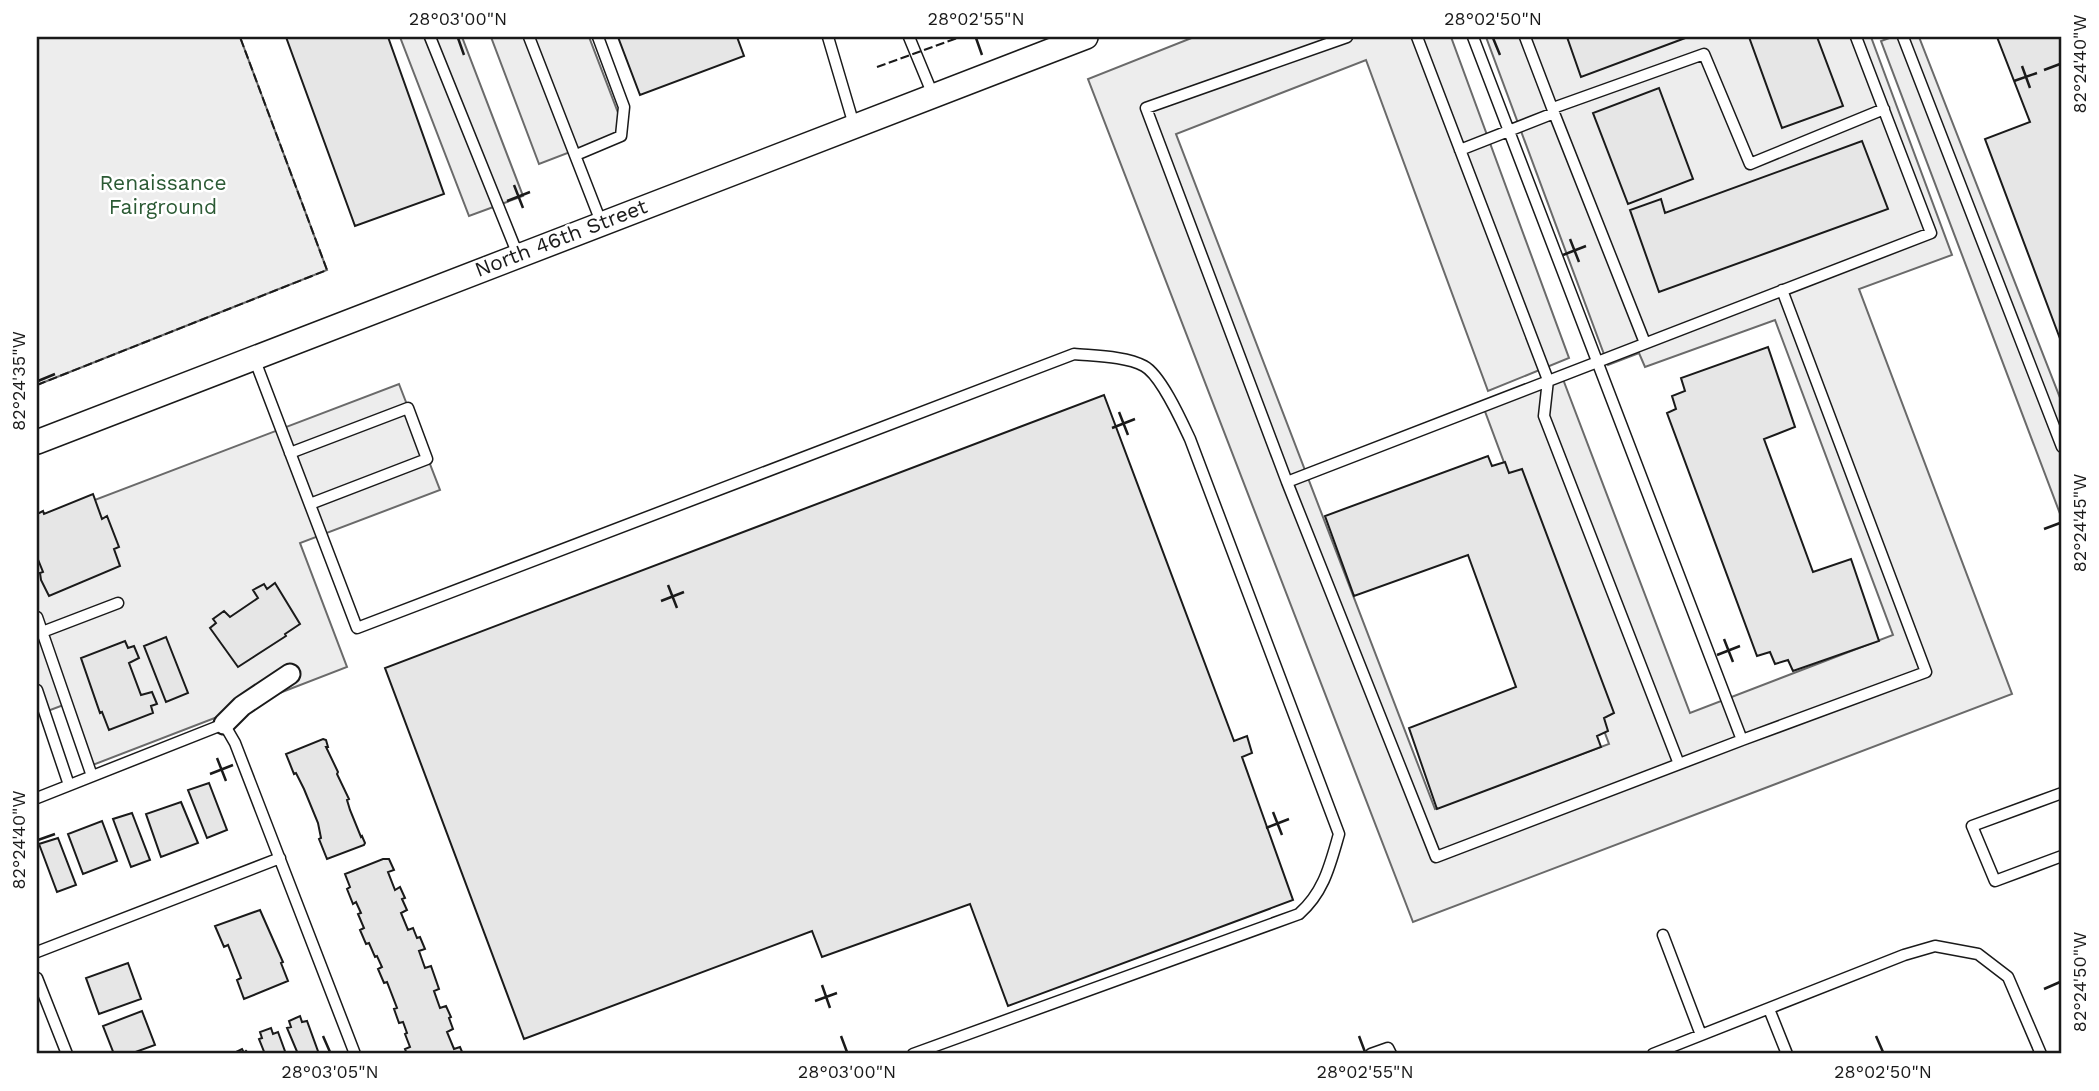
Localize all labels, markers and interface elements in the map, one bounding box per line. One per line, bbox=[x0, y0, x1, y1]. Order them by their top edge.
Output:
text: 28°03'00"N bbox=[409, 8, 507, 29]
text: 28°02'55"N bbox=[927, 8, 1025, 29]
text: 28°02'50"N bbox=[1444, 8, 1542, 29]
text: 82°24'40"W bbox=[2069, 14, 2090, 114]
park label: Renaissance Fairground bbox=[99, 170, 227, 219]
street label: North 46th Street bbox=[471, 193, 651, 282]
text: 82°24'35"W bbox=[8, 331, 29, 431]
text: 82°24'45"W bbox=[2069, 474, 2090, 572]
text: 82°24'40"W bbox=[8, 790, 29, 890]
text: 82°24'50"W bbox=[2069, 932, 2090, 1032]
text: 28°03'05"N bbox=[281, 1061, 379, 1082]
text: 28°03'00"N bbox=[798, 1061, 896, 1082]
text: 28°02'55"N bbox=[1316, 1061, 1414, 1082]
text: 28°02'50"N bbox=[1834, 1061, 1932, 1082]

